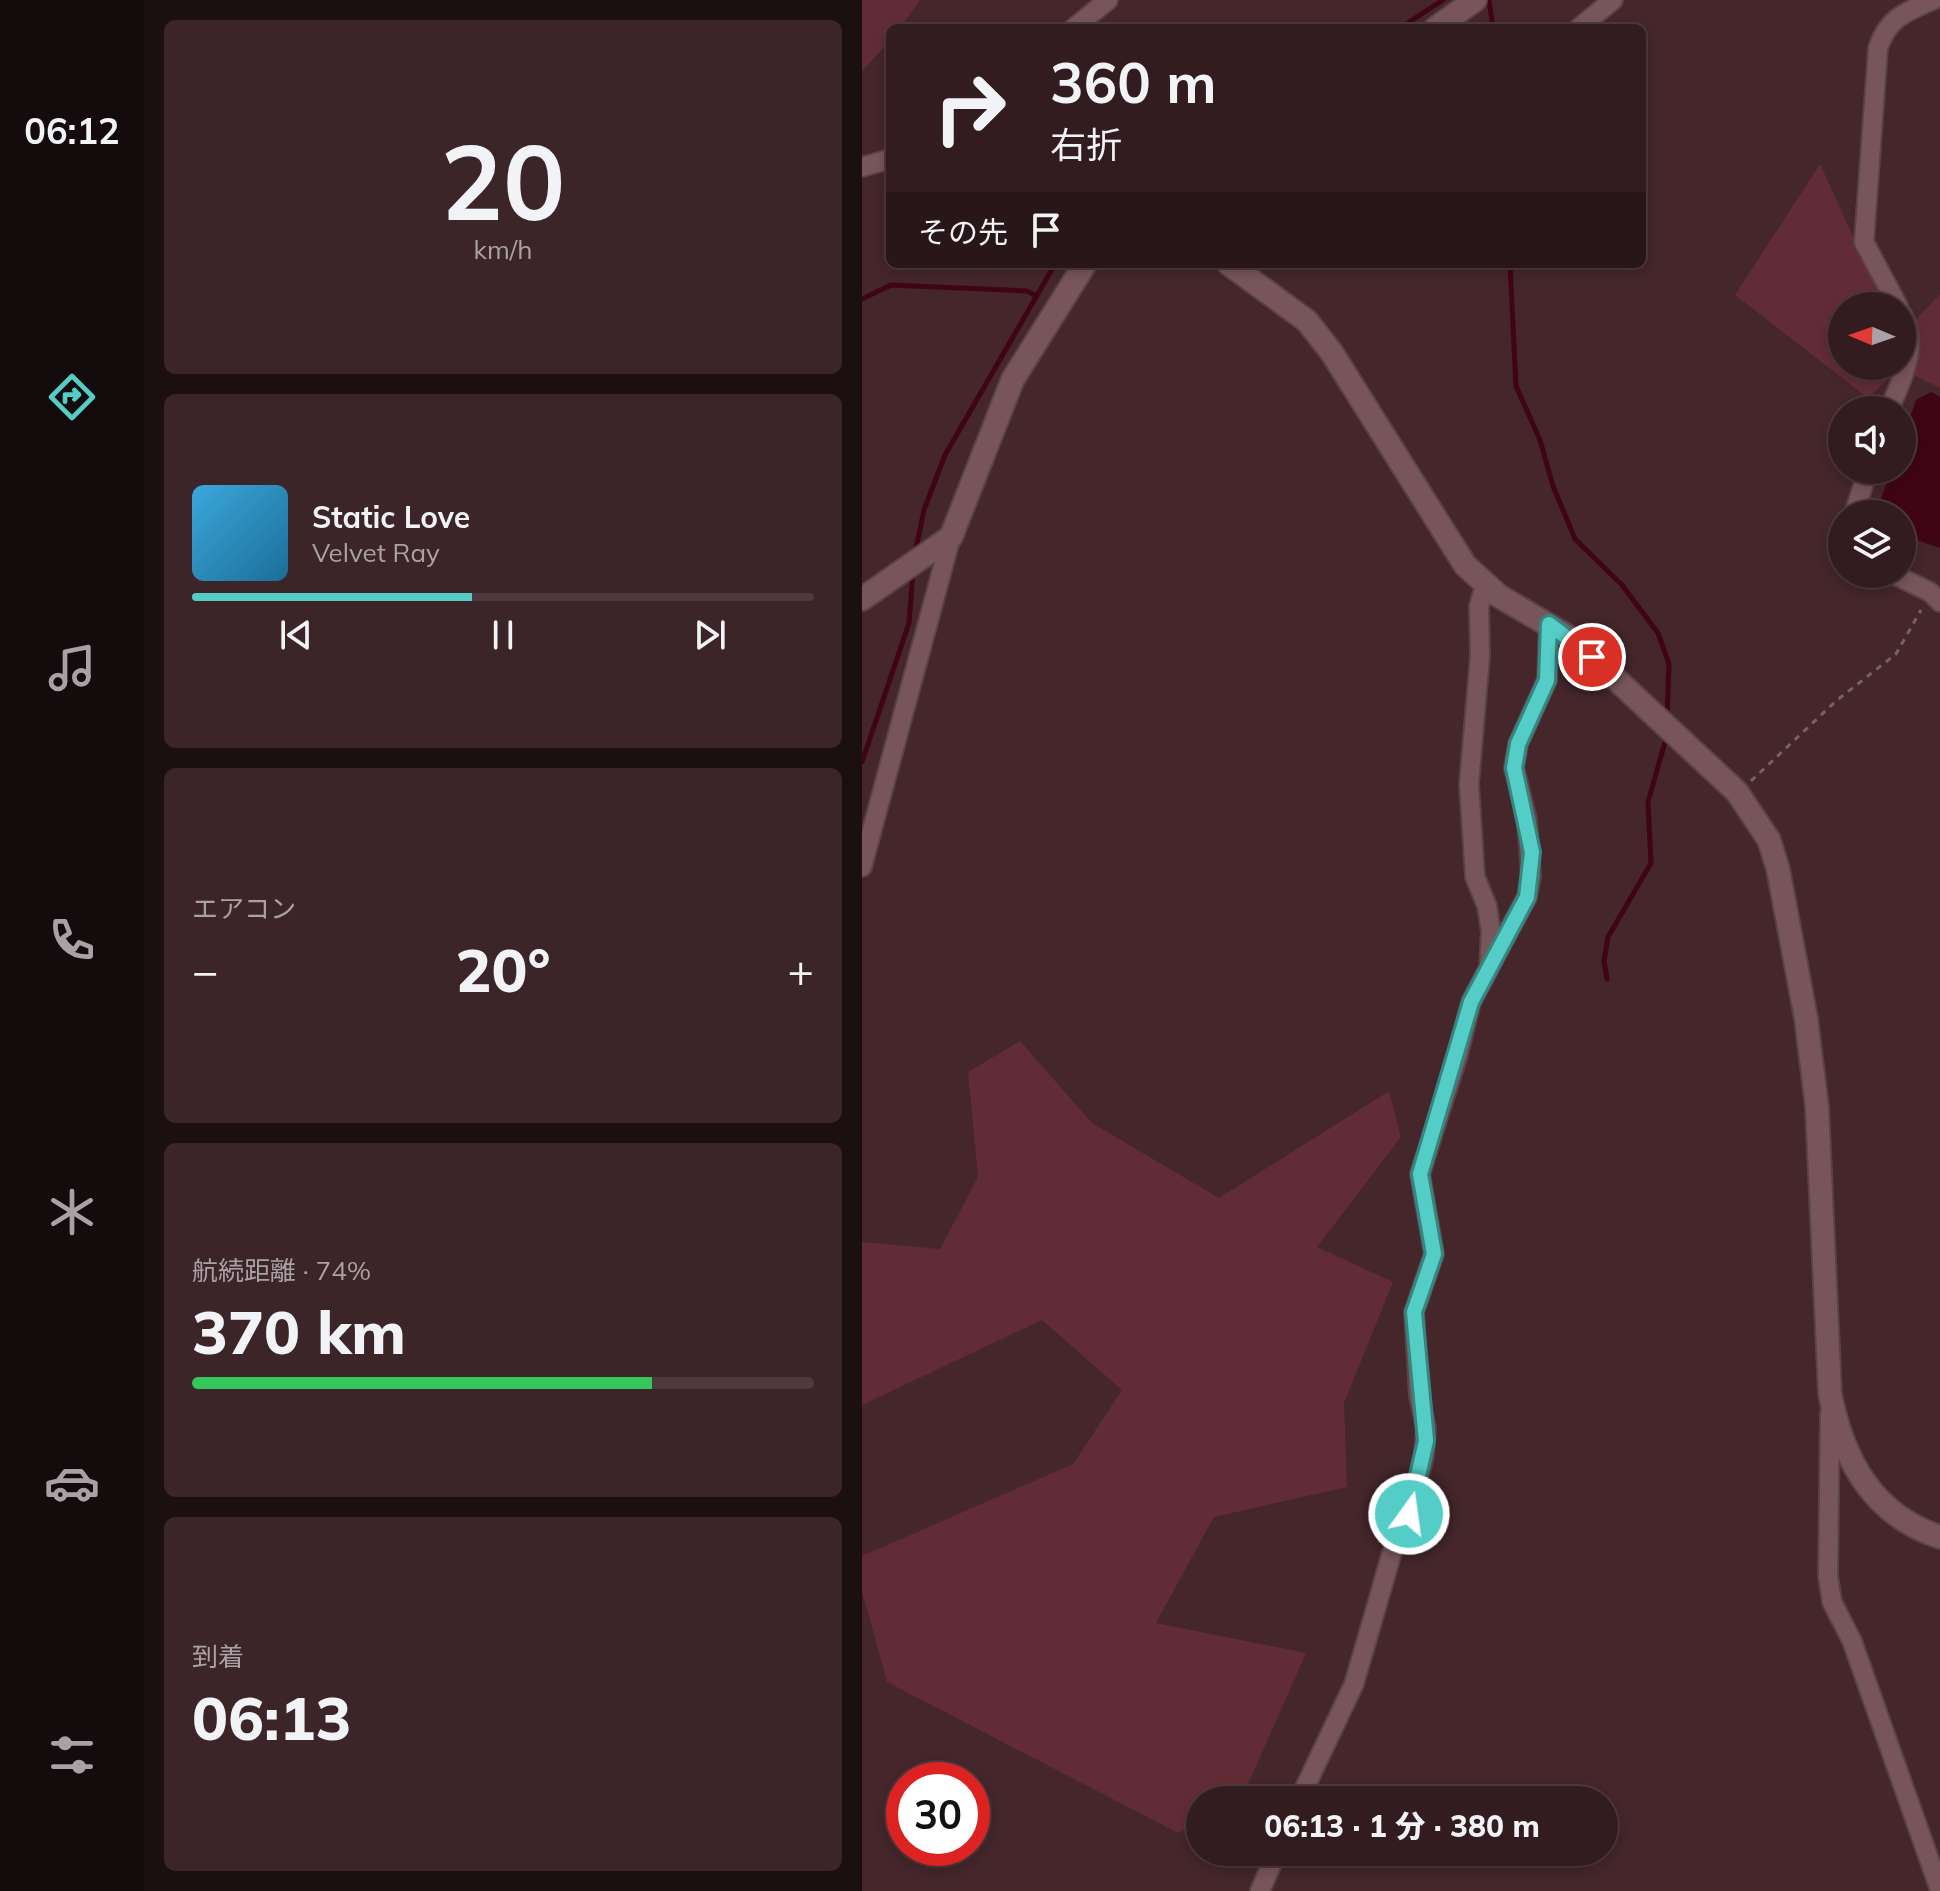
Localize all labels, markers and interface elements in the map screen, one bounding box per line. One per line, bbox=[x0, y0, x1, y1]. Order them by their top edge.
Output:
text: 360 m bbox=[1050, 47, 1217, 117]
icon: right bbox=[918, 56, 1022, 160]
text: 06:12 bbox=[24, 108, 120, 153]
text: 20 bbox=[441, 115, 565, 246]
text: 右折 bbox=[1050, 122, 1122, 167]
icon: arrive bbox=[1024, 208, 1068, 252]
text: その先 bbox=[918, 213, 1008, 251]
text: km/h bbox=[474, 233, 532, 266]
north arrow bbox=[1828, 292, 1916, 380]
map controls bbox=[1828, 292, 1916, 588]
icon: directions bbox=[44, 369, 100, 425]
button: sound bbox=[1828, 396, 1916, 484]
text: Static Love bbox=[312, 498, 470, 536]
button: layers bbox=[1828, 500, 1916, 588]
text: Velvet Ray bbox=[312, 536, 440, 569]
icon: previous bbox=[274, 613, 318, 657]
icon: pause bbox=[481, 613, 525, 657]
icon: next bbox=[688, 613, 732, 657]
pin bbox=[1558, 623, 1626, 691]
icon: arrive bbox=[1570, 635, 1614, 679]
icon: music bbox=[44, 640, 100, 696]
text: エアコン bbox=[192, 892, 296, 925]
icon: phone bbox=[44, 912, 100, 968]
text: 20° bbox=[455, 932, 551, 1007]
text: − bbox=[192, 943, 218, 998]
text: + bbox=[788, 943, 814, 998]
icon: climate bbox=[44, 1184, 100, 1240]
text: 航続距離 · 74% bbox=[192, 1254, 371, 1287]
text: 370 km bbox=[192, 1294, 406, 1369]
icon: car bbox=[44, 1455, 100, 1511]
position arrow bbox=[1367, 1472, 1451, 1556]
text: 到着 bbox=[192, 1640, 244, 1673]
text: 06:13 bbox=[192, 1680, 352, 1755]
icon: filters bbox=[44, 1727, 100, 1783]
speed limit sign: 30 bbox=[886, 1762, 990, 1866]
text: 06:13 · 1 分 · 380 m bbox=[1264, 1807, 1540, 1845]

